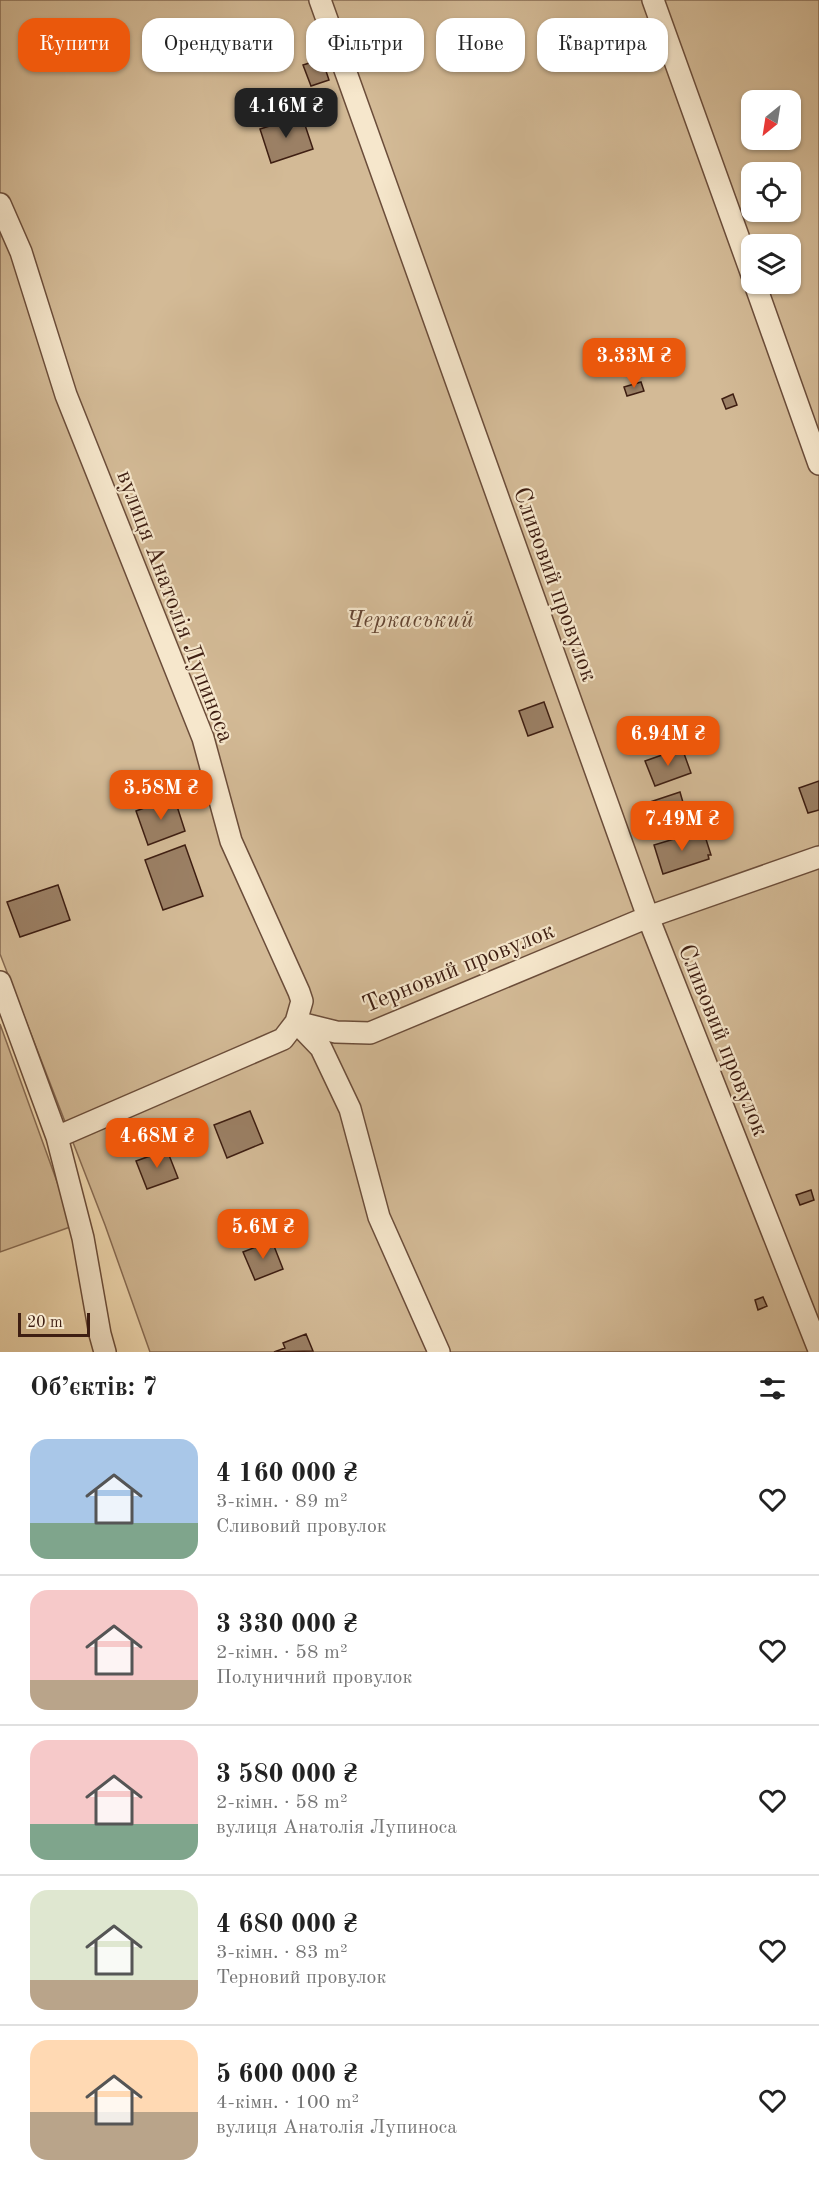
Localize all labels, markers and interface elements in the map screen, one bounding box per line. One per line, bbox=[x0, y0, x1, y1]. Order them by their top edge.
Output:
chip: Купити bbox=[18, 18, 130, 72]
chip: Орендувати bbox=[142, 18, 294, 72]
chip: Фільтри bbox=[306, 18, 424, 72]
chip: Нове bbox=[436, 18, 525, 72]
chip: Квартира bbox=[537, 18, 668, 72]
pin: 4.16M ₴ bbox=[231, 88, 341, 139]
north arrow bbox=[741, 90, 801, 150]
map controls bbox=[741, 90, 801, 294]
text: 4.16M ₴ bbox=[249, 97, 323, 117]
button: locate bbox=[741, 162, 801, 222]
button: layers bbox=[741, 234, 801, 294]
pin: 3.33M ₴ bbox=[579, 338, 689, 389]
text: 3.33M ₴ bbox=[597, 347, 671, 367]
street label: вулиця Анатолія Лупиноса bbox=[111, 467, 237, 746]
street label: Сливовий провулок bbox=[508, 484, 600, 685]
park label: Черкаський bbox=[346, 609, 474, 633]
pin: 6.94M ₴ bbox=[613, 716, 723, 767]
text: 6.94M ₴ bbox=[631, 725, 705, 745]
pin: 3.58M ₴ bbox=[106, 770, 216, 821]
text: 3.58M ₴ bbox=[124, 779, 198, 799]
pin: 7.49M ₴ bbox=[627, 801, 737, 852]
text: 7.49M ₴ bbox=[645, 810, 719, 830]
street label: Терновий провулок bbox=[359, 919, 558, 1018]
street label: Сливовий провулок bbox=[673, 941, 772, 1140]
pin: 4.68M ₴ bbox=[102, 1118, 212, 1169]
text: 4.68M ₴ bbox=[120, 1127, 194, 1147]
pin: 5.6M ₴ bbox=[214, 1209, 312, 1260]
text: 5.6M ₴ bbox=[231, 1218, 295, 1238]
scale bar bbox=[18, 1310, 90, 1338]
text: 20 m bbox=[27, 1315, 63, 1331]
icon: filters bbox=[756, 1372, 789, 1405]
text: Об’єктів: 7 bbox=[30, 1375, 157, 1401]
text: 4 160 000 ₴ bbox=[216, 1461, 358, 1487]
icon: home bbox=[78, 1463, 150, 1535]
icon: heart bbox=[756, 1483, 789, 1516]
text: 3-кімн. · 89 m² bbox=[216, 1492, 348, 1512]
text: Сливовий провулок bbox=[216, 1517, 387, 1537]
text: 3 330 000 ₴ bbox=[216, 1612, 358, 1638]
icon: home bbox=[78, 1614, 150, 1686]
icon: heart bbox=[756, 1634, 789, 1667]
text: 2-кімн. · 58 m² bbox=[216, 1643, 348, 1663]
text: Полуничний провулок bbox=[216, 1668, 413, 1688]
text: 3 580 000 ₴ bbox=[216, 1762, 358, 1788]
icon: home bbox=[78, 1764, 150, 1836]
icon: heart bbox=[756, 1784, 789, 1817]
text: 2-кімн. · 58 m² bbox=[216, 1793, 348, 1813]
text: вулиця Анатолія Лупиноса bbox=[216, 1818, 457, 1838]
text: 4 680 000 ₴ bbox=[216, 1912, 358, 1938]
icon: home bbox=[78, 1914, 150, 1986]
icon: heart bbox=[756, 1934, 789, 1967]
text: 3-кімн. · 83 m² bbox=[216, 1943, 348, 1963]
text: Терновий провулок bbox=[216, 1968, 386, 1988]
text: 5 600 000 ₴ bbox=[216, 2062, 358, 2088]
icon: home bbox=[78, 2064, 150, 2136]
icon: heart bbox=[756, 2084, 789, 2117]
text: 4-кімн. · 100 m² bbox=[216, 2093, 359, 2113]
text: вулиця Анатолія Лупиноса bbox=[216, 2118, 457, 2138]

